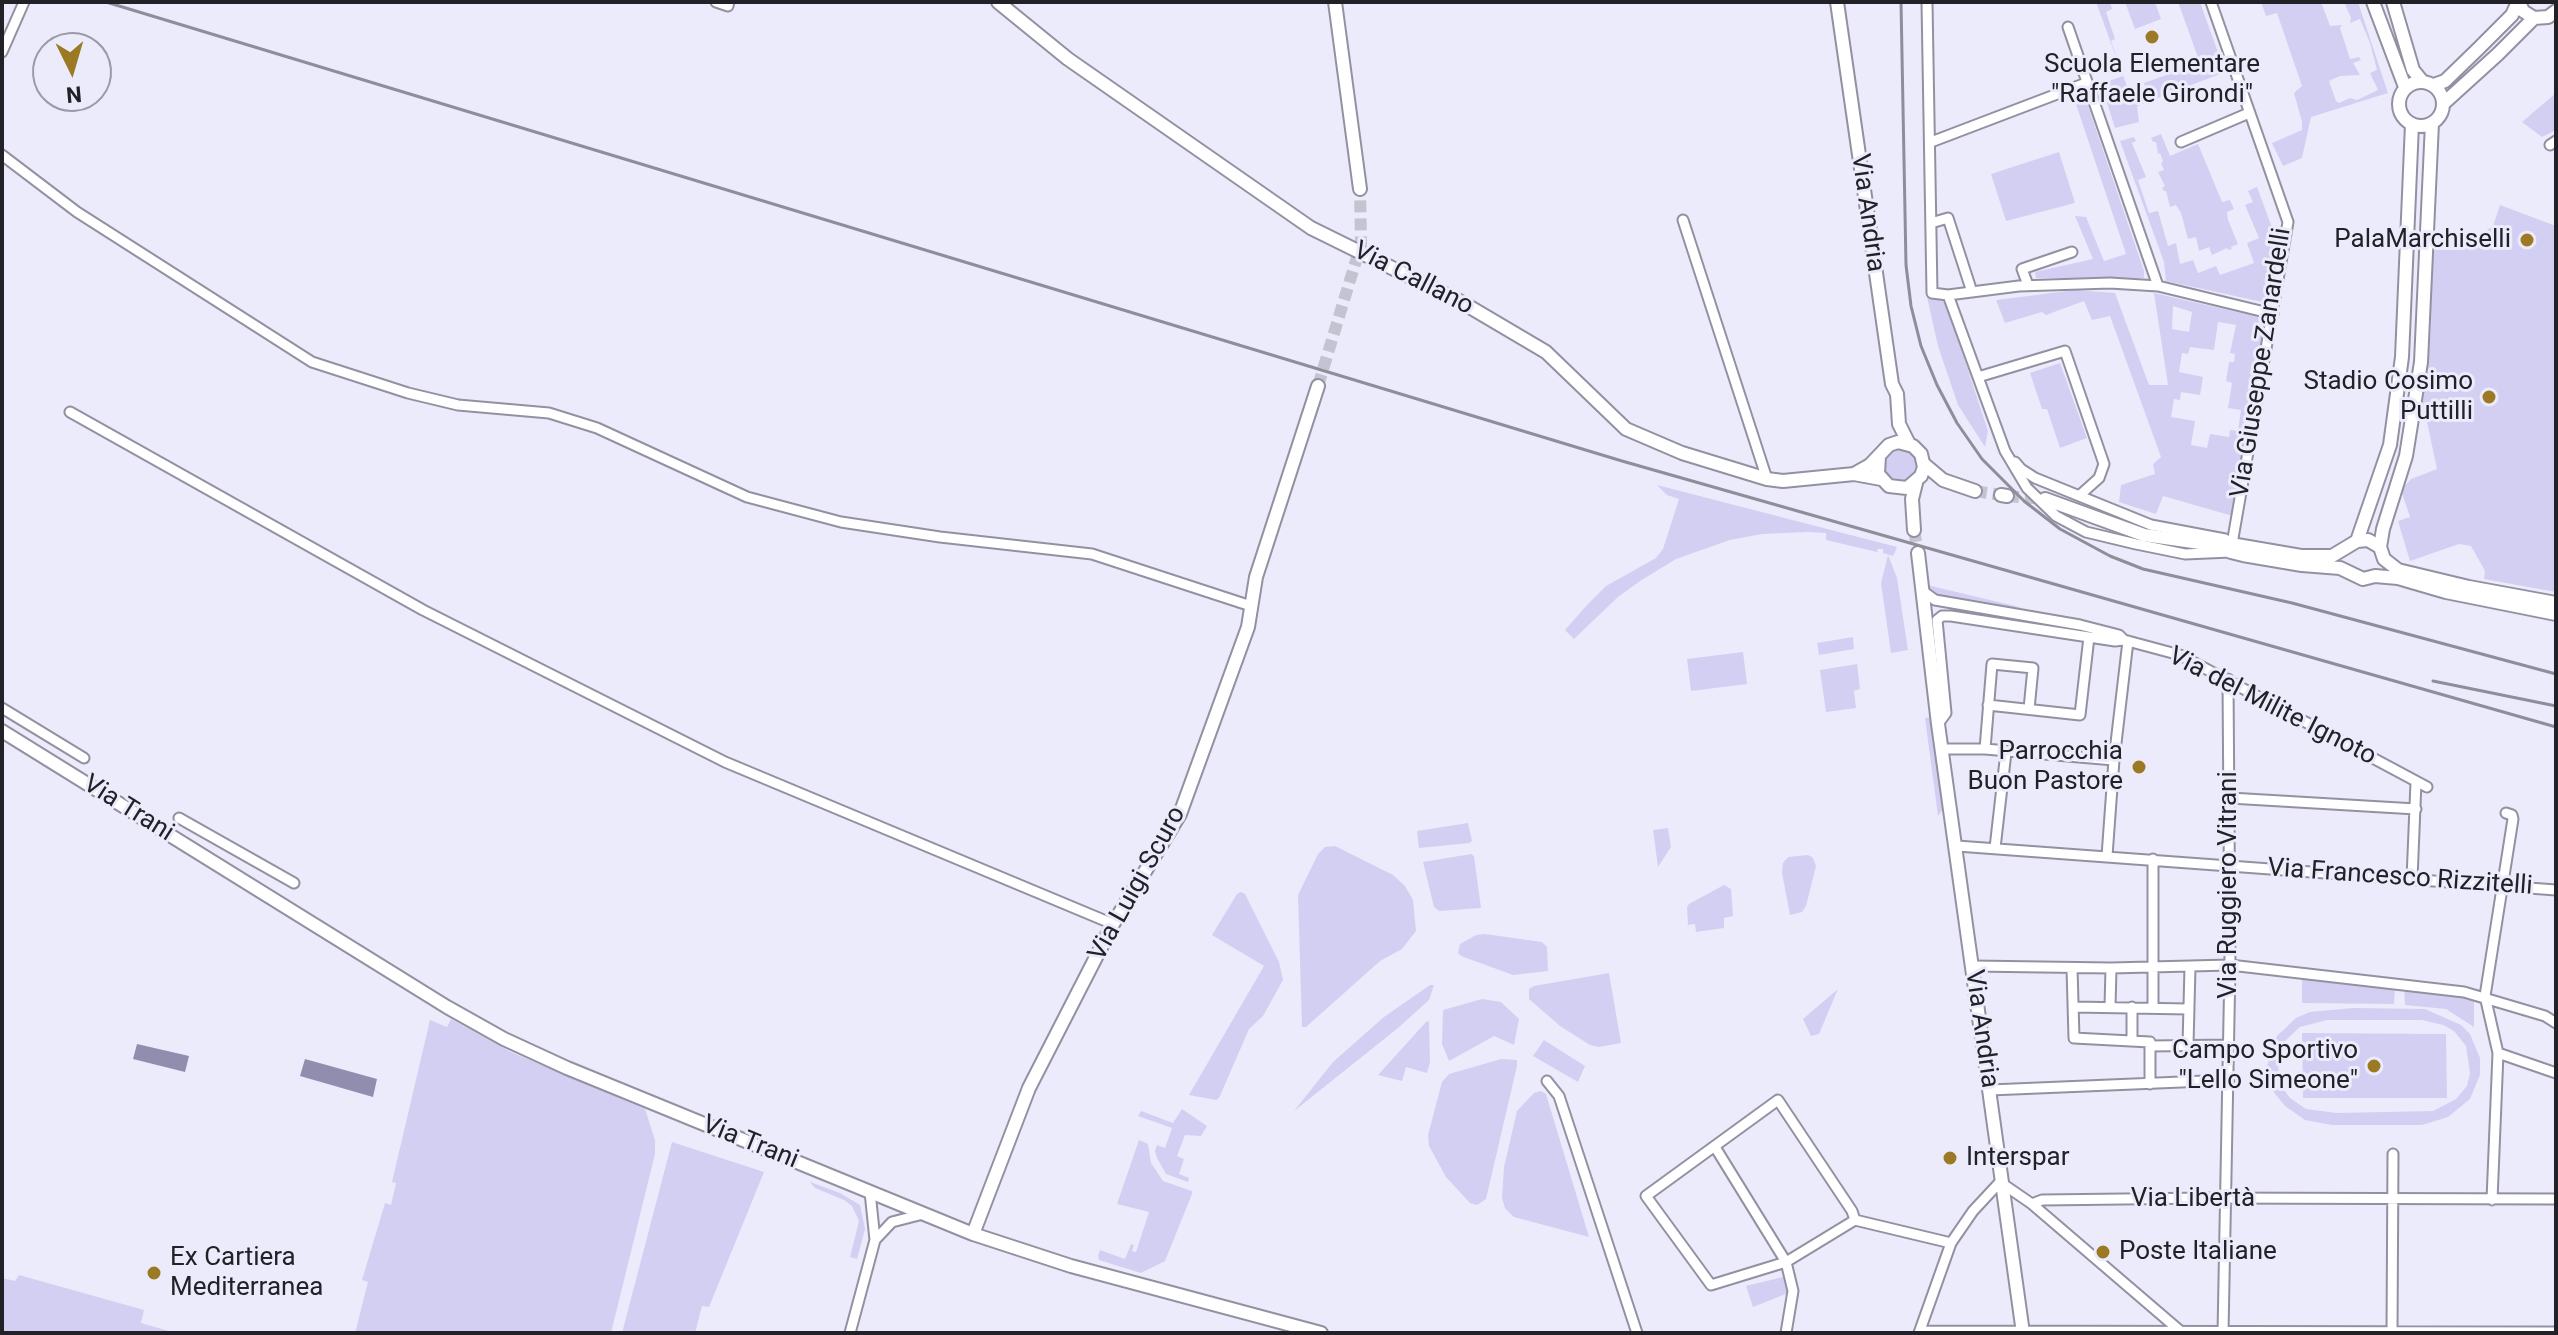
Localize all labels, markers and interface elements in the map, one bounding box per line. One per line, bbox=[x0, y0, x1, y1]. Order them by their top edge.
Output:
marker: Scuola Elementare "Raffaele Girondi" bbox=[2143, 28, 2161, 46]
north arrow bbox=[32, 32, 112, 112]
place label: Scuola Elementare "Raffaele Girondi" bbox=[2044, 49, 2260, 110]
text: N bbox=[65, 81, 83, 108]
street label: Via Andria bbox=[1843, 152, 1891, 274]
place label: PalaMarchiselli bbox=[2334, 224, 2511, 256]
street label: Via Giuseppe Zanardelli bbox=[2225, 226, 2299, 500]
marker: PalaMarchiselli bbox=[2518, 231, 2536, 249]
street label: Via Callano bbox=[1348, 235, 1478, 323]
place label: Stadio Cosimo Puttilli bbox=[2304, 366, 2473, 428]
marker: Stadio Cosimo Puttilli bbox=[2480, 388, 2498, 406]
street label: Via del Milite Ignoto bbox=[2163, 641, 2381, 773]
place label: Parrocchia Buon Pastore bbox=[1968, 736, 2123, 798]
marker: Parrocchia Buon Pastore bbox=[2130, 758, 2148, 776]
street label: Via Trani bbox=[77, 769, 179, 849]
street label: Via Ruggiero Vitrani bbox=[2213, 771, 2245, 999]
street label: Via Luigi Scuro bbox=[1083, 801, 1193, 967]
street label: Via Francesco Rizzitelli bbox=[2266, 853, 2534, 903]
street label: Via Andria bbox=[1957, 968, 2005, 1090]
place label: Campo Sportivo "Lello Simeone" bbox=[2172, 1035, 2358, 1096]
marker: Campo Sportivo "Lello Simeone" bbox=[2365, 1057, 2383, 1075]
street label: Via Trani bbox=[697, 1110, 803, 1176]
place label: Interspar bbox=[1966, 1142, 2070, 1174]
marker: Interspar bbox=[1941, 1149, 1959, 1167]
street label: Via Libertà bbox=[2131, 1183, 2255, 1215]
place label: Poste Italiane bbox=[2119, 1236, 2277, 1268]
place label: Ex Cartiera Mediterranea bbox=[170, 1242, 323, 1304]
marker: Poste Italiane bbox=[2094, 1243, 2112, 1261]
marker: Ex Cartiera Mediterranea bbox=[145, 1264, 163, 1282]

